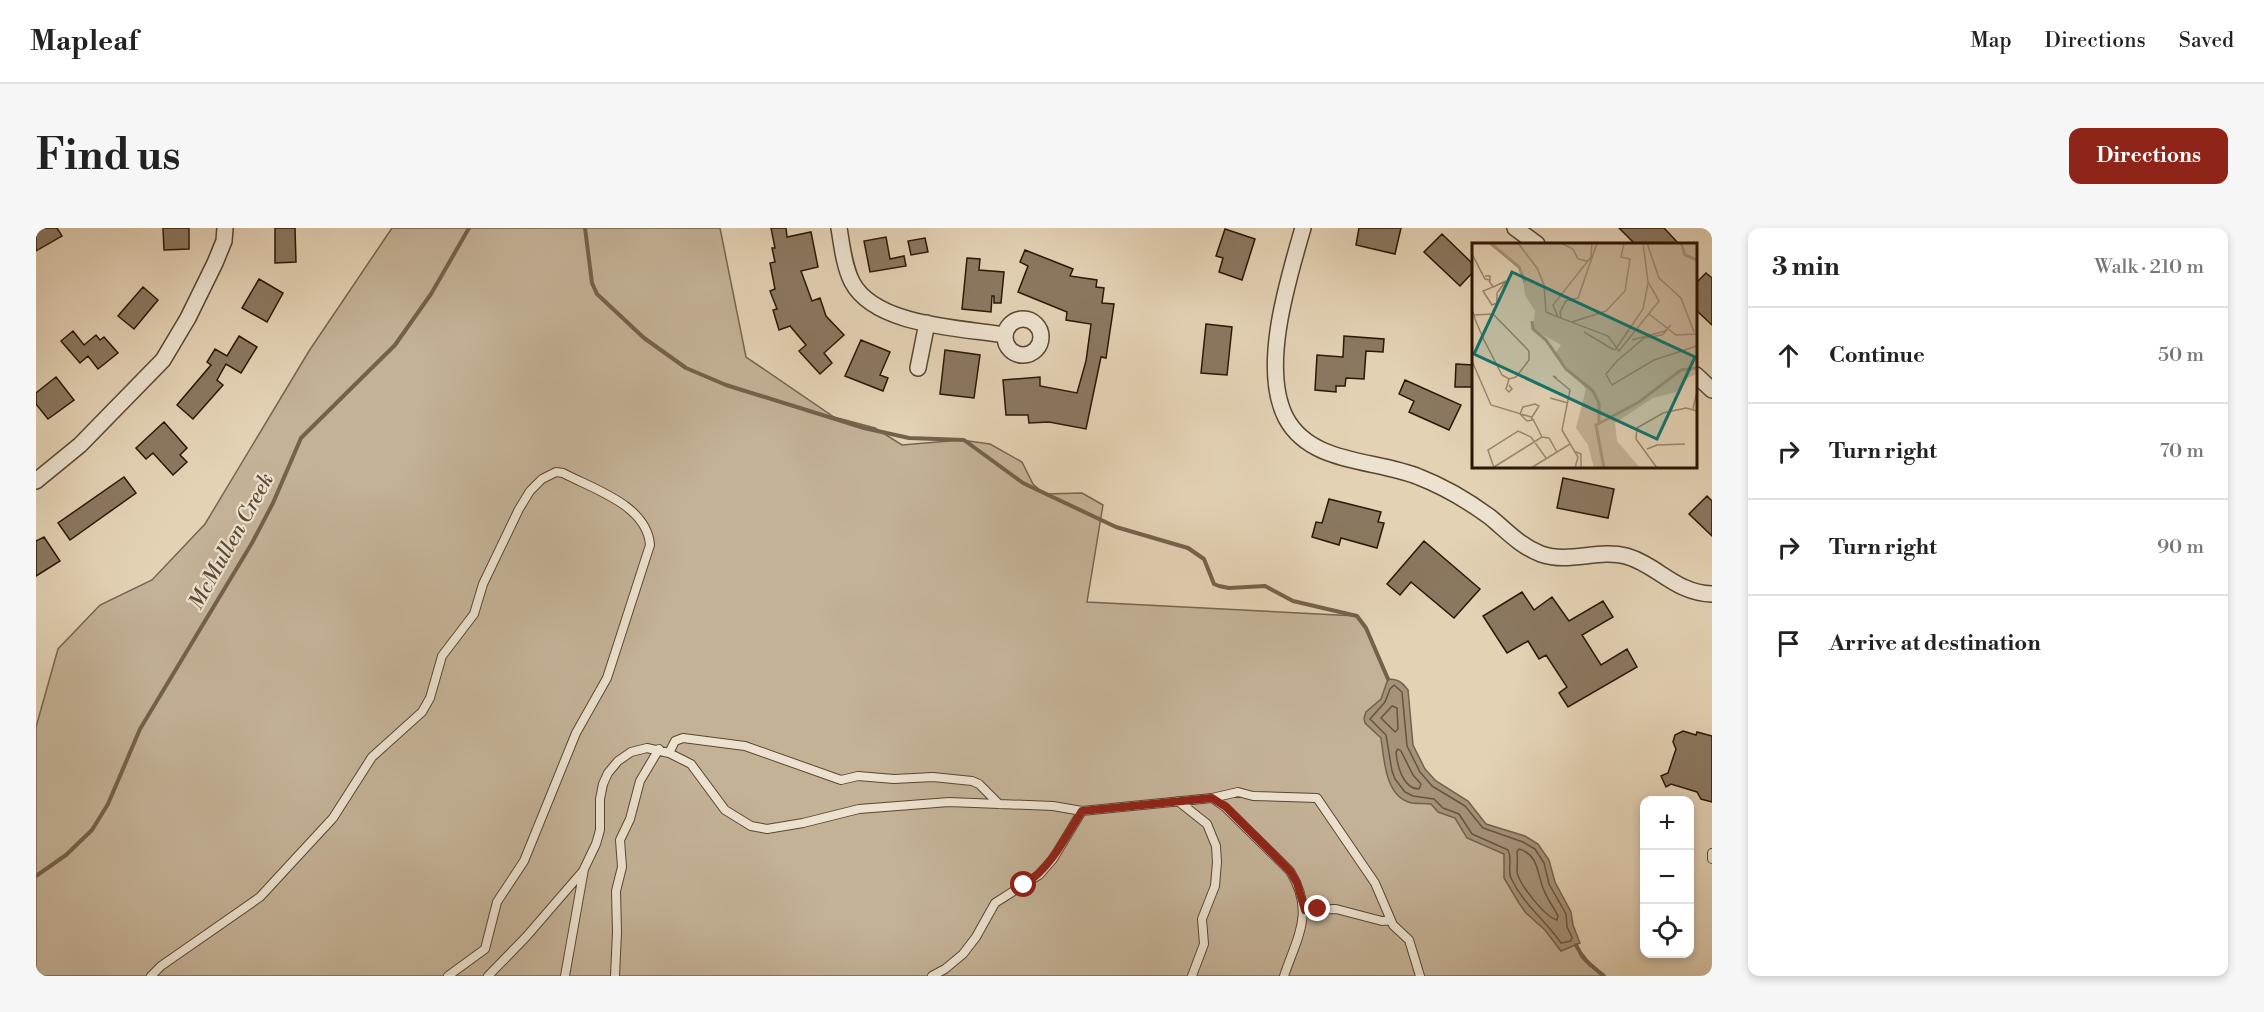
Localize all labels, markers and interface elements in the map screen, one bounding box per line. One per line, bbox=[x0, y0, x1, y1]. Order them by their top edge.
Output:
text: Mapleaf bbox=[30, 24, 138, 59]
text: Map bbox=[1970, 28, 2012, 54]
text: Directions bbox=[2045, 28, 2146, 54]
text: Saved bbox=[2179, 28, 2234, 54]
button: Directions bbox=[2069, 128, 2228, 184]
text: Find us bbox=[36, 130, 180, 183]
inset map bbox=[1472, 243, 1697, 468]
text: 3 min bbox=[1772, 251, 1840, 283]
text: Walk · 210 m bbox=[2095, 255, 2204, 280]
icon: ahead bbox=[1772, 339, 1805, 372]
text: Continue bbox=[1829, 342, 1925, 369]
text: 50 m bbox=[2158, 343, 2204, 368]
icon: right bbox=[1772, 435, 1805, 468]
text: Turn right bbox=[1829, 438, 1937, 465]
text: 70 m bbox=[2160, 439, 2204, 464]
water label: McMullen Creek bbox=[184, 469, 280, 614]
icon: right bbox=[1772, 531, 1805, 564]
text: Turn right bbox=[1829, 534, 1937, 561]
text: 90 m bbox=[2157, 535, 2204, 560]
icon: arrive bbox=[1772, 627, 1805, 660]
text: Arrive at destination bbox=[1829, 630, 2041, 657]
map controls bbox=[1640, 796, 1694, 958]
button: + bbox=[1640, 796, 1694, 850]
button: − bbox=[1640, 850, 1694, 904]
route start bbox=[1010, 871, 1036, 897]
route end bbox=[1304, 895, 1330, 921]
button: locate bbox=[1640, 904, 1694, 958]

